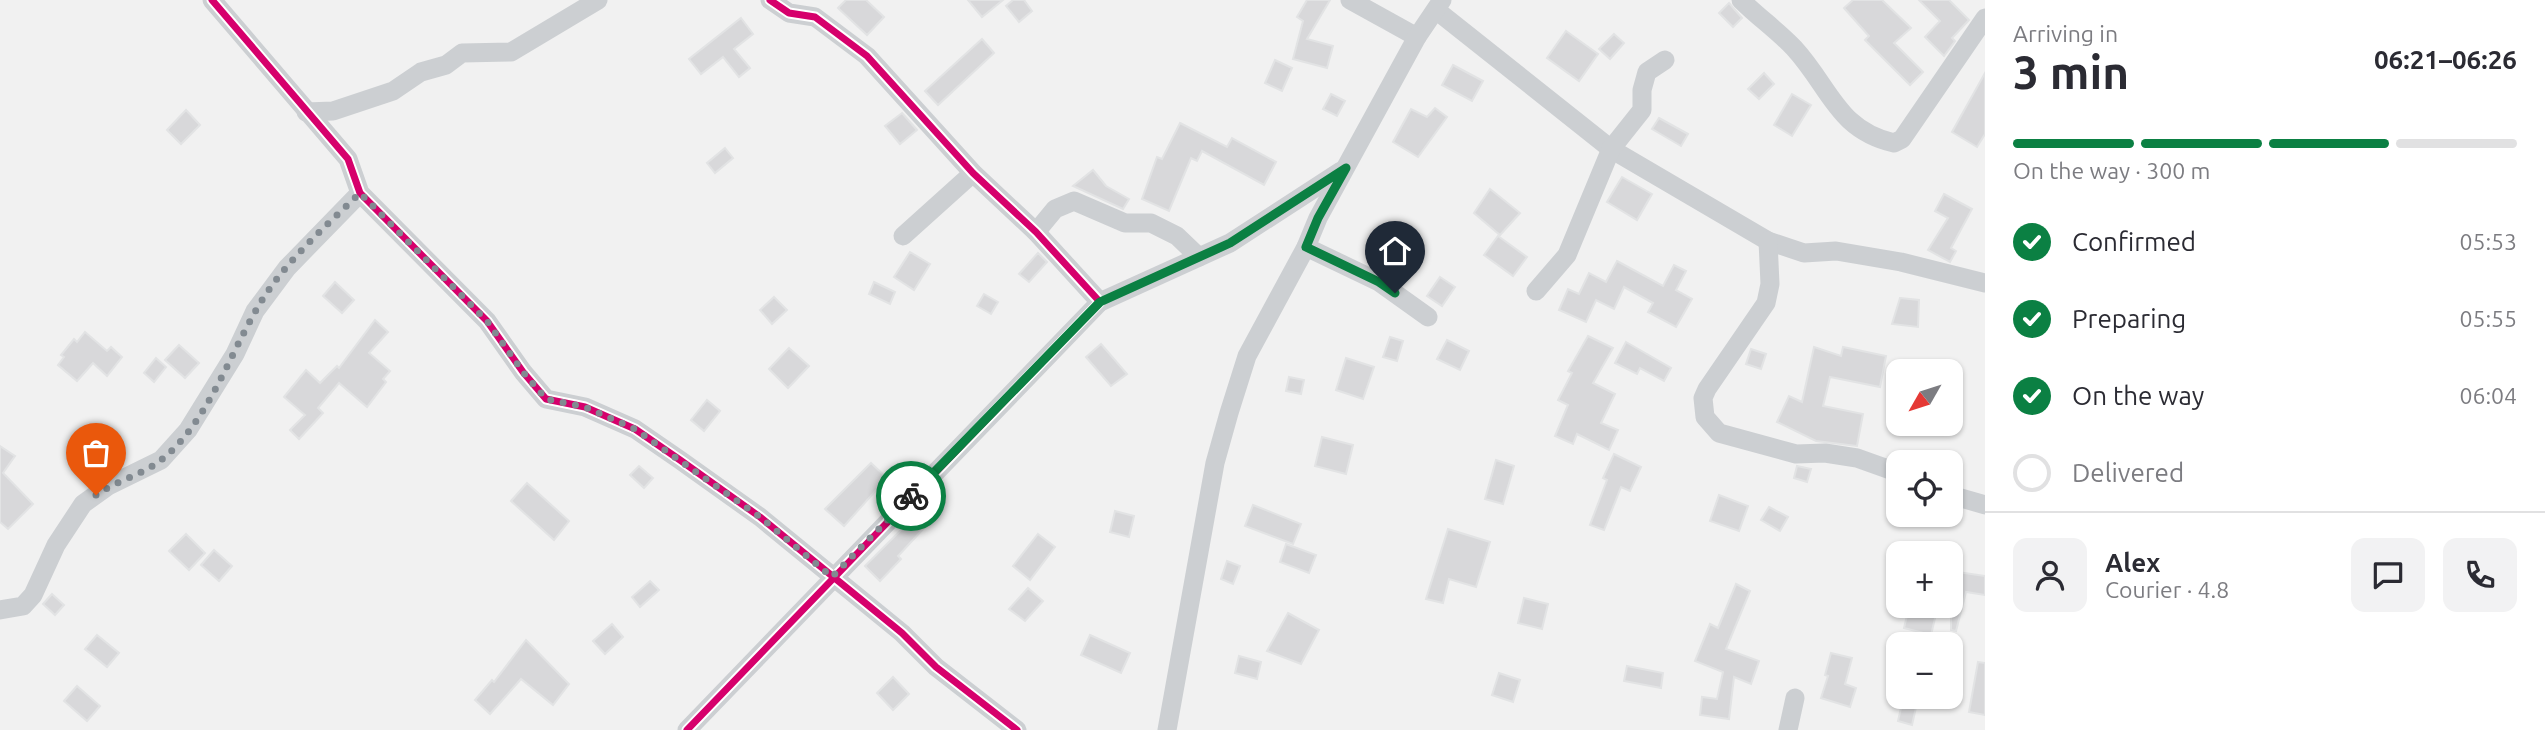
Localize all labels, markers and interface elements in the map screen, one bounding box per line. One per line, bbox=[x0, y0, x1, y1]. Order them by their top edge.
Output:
text: Arriving in bbox=[2013, 21, 2118, 46]
text: 06:21–06:26 bbox=[2374, 45, 2517, 74]
text: 3 min bbox=[2013, 46, 2129, 98]
text: On the way · 300 m bbox=[2013, 158, 2210, 183]
pin bbox=[1365, 221, 1425, 293]
icon: check bbox=[2013, 223, 2051, 261]
text: Confirmed bbox=[2072, 227, 2196, 256]
text: 05:53 bbox=[2459, 229, 2517, 254]
icon: home bbox=[1376, 232, 1414, 270]
icon: check bbox=[2013, 300, 2051, 338]
text: Preparing bbox=[2072, 304, 2186, 333]
text: 05:55 bbox=[2459, 306, 2517, 331]
north arrow bbox=[1886, 359, 1964, 436]
map controls bbox=[1886, 359, 1963, 709]
icon: check bbox=[2013, 377, 2051, 415]
text: On the way bbox=[2072, 381, 2204, 410]
text: 06:04 bbox=[2459, 383, 2517, 408]
pin bbox=[66, 423, 126, 495]
icon: bag bbox=[77, 434, 115, 472]
button: locate bbox=[1886, 450, 1963, 527]
text: Delivered bbox=[2072, 458, 2184, 487]
courier bbox=[876, 461, 946, 531]
icon: bike bbox=[892, 477, 930, 515]
button: person bbox=[2013, 538, 2087, 612]
button: chat bbox=[2351, 538, 2425, 612]
button: phone bbox=[2443, 538, 2517, 612]
button: + bbox=[1886, 541, 1963, 618]
text: Alex bbox=[2105, 548, 2160, 577]
text: Courier · 4.8 bbox=[2105, 577, 2229, 602]
button: − bbox=[1886, 632, 1963, 709]

